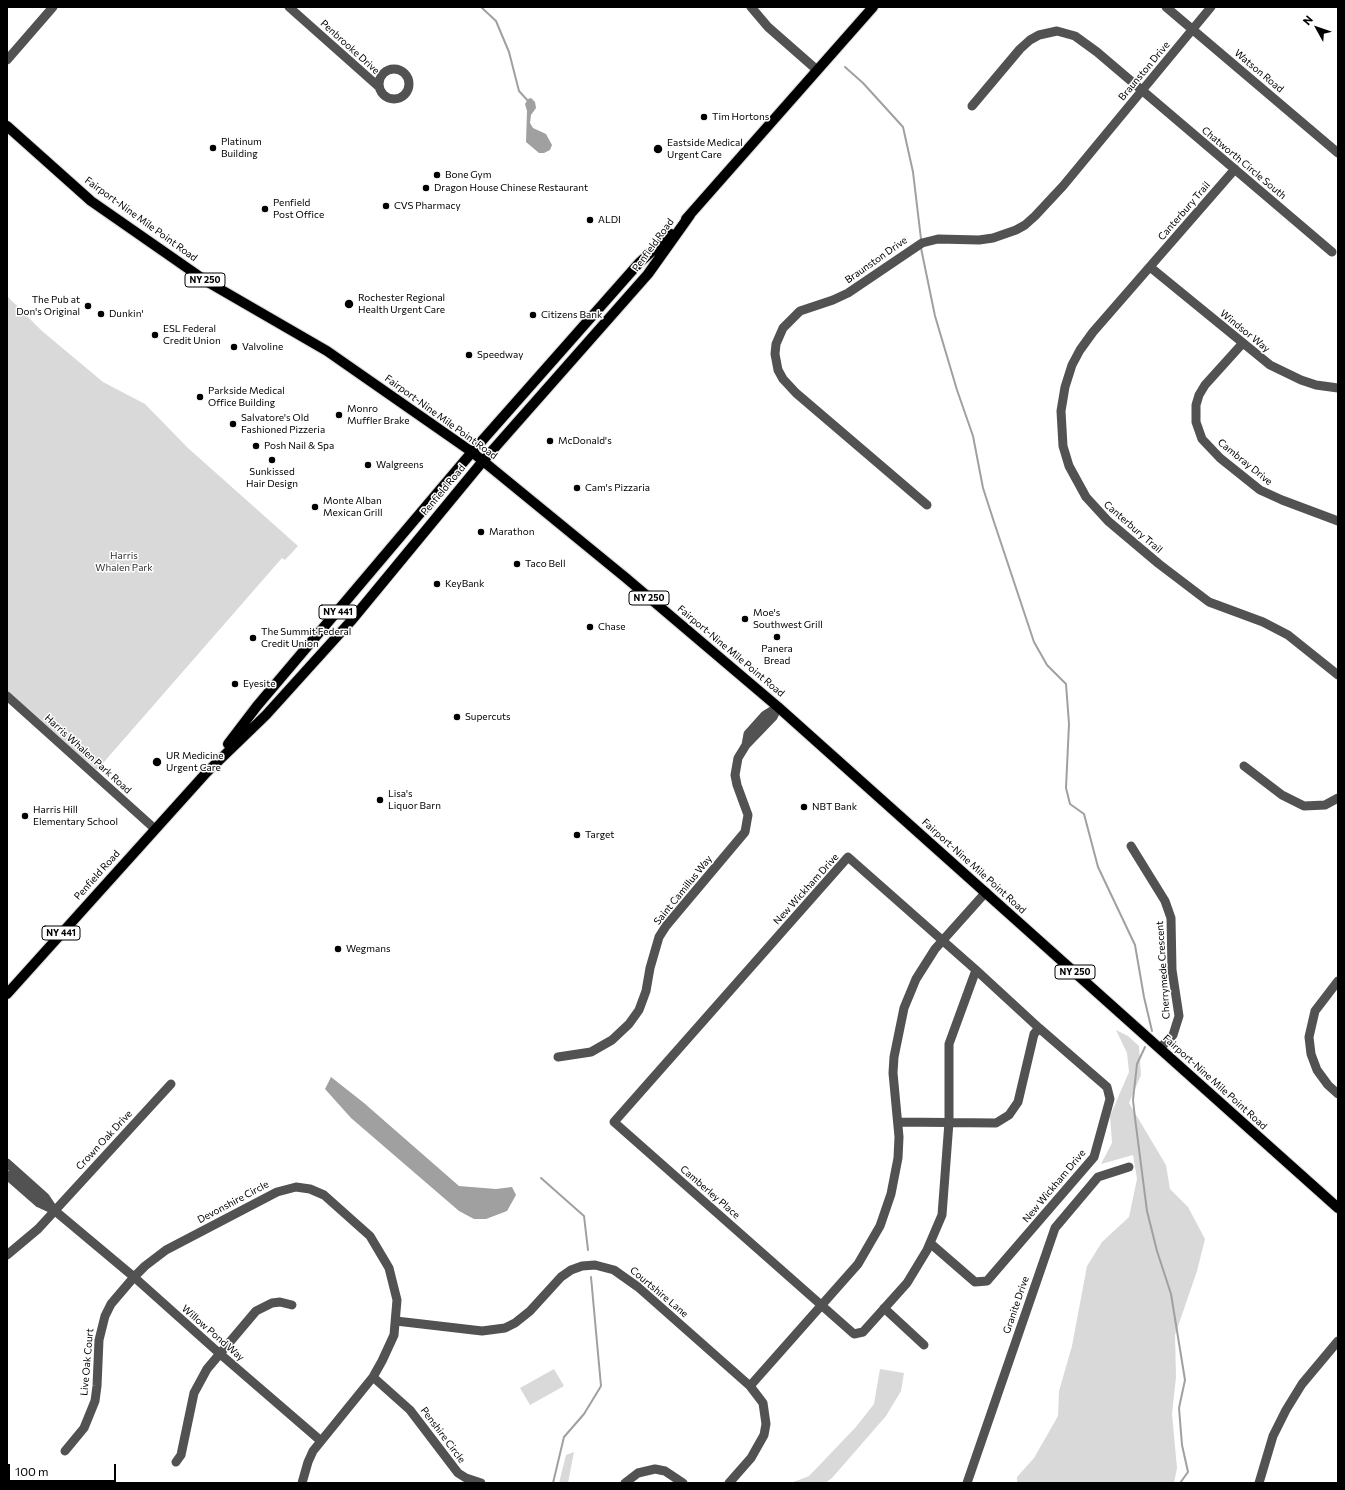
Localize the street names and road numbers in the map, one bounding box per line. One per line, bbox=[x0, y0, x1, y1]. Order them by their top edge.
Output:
street label: Penbrooke Drive bbox=[318, 17, 382, 77]
street label: Braunston Drive bbox=[1116, 39, 1172, 103]
street label: Watson Road bbox=[1232, 47, 1286, 95]
street label: Chatworth Circle South bbox=[1199, 124, 1289, 202]
street label: Fairport-Nine Mile Point Road bbox=[82, 174, 200, 264]
street label: Canterbury Trail bbox=[1155, 179, 1213, 243]
street label: Penfield Road bbox=[630, 216, 676, 274]
street label: Braunston Drive bbox=[843, 234, 909, 286]
road number: NY 250 bbox=[185, 273, 225, 287]
street label: Windsor Way bbox=[1218, 307, 1272, 355]
street label: Fairport-Nine Mile Point Road bbox=[382, 372, 500, 462]
street label: Cambray Drive bbox=[1215, 436, 1275, 488]
street label: Penfield Road bbox=[418, 462, 468, 518]
street label: Canterbury Trail bbox=[1101, 498, 1165, 556]
road number: NY 250 bbox=[629, 591, 669, 605]
street label: Fairport-Nine Mile Point Road bbox=[675, 603, 787, 699]
road number: NY 441 bbox=[319, 605, 357, 619]
street label: Harris Whalen Park Road bbox=[42, 712, 134, 796]
street label: Fairport-Nine Mile Point Road bbox=[919, 816, 1029, 916]
street label: Penfield Road bbox=[72, 848, 122, 902]
street label: New Wickham Drive bbox=[771, 851, 841, 927]
street label: Saint Camillus Way bbox=[651, 853, 715, 927]
street label: Cherrymede Crescent bbox=[1154, 920, 1172, 1020]
road number: NY 441 bbox=[42, 926, 80, 940]
road number: NY 250 bbox=[1055, 965, 1095, 979]
street label: Fairport-Nine Mile Point Road bbox=[1160, 1032, 1270, 1132]
street label: Crown Oak Drive bbox=[73, 1108, 135, 1172]
street label: New Wickham Drive bbox=[1020, 1147, 1088, 1225]
street label: Camberley Place bbox=[678, 1163, 742, 1221]
street label: Devonshire Circle bbox=[195, 1178, 271, 1226]
street label: Courtshire Lane bbox=[627, 1264, 691, 1320]
street label: Granite Drive bbox=[1001, 1275, 1031, 1335]
street label: Willow Pond Way bbox=[179, 1303, 247, 1363]
street label: Live Oak Court bbox=[78, 1328, 96, 1396]
street label: Penshire Circle bbox=[418, 1405, 468, 1465]

